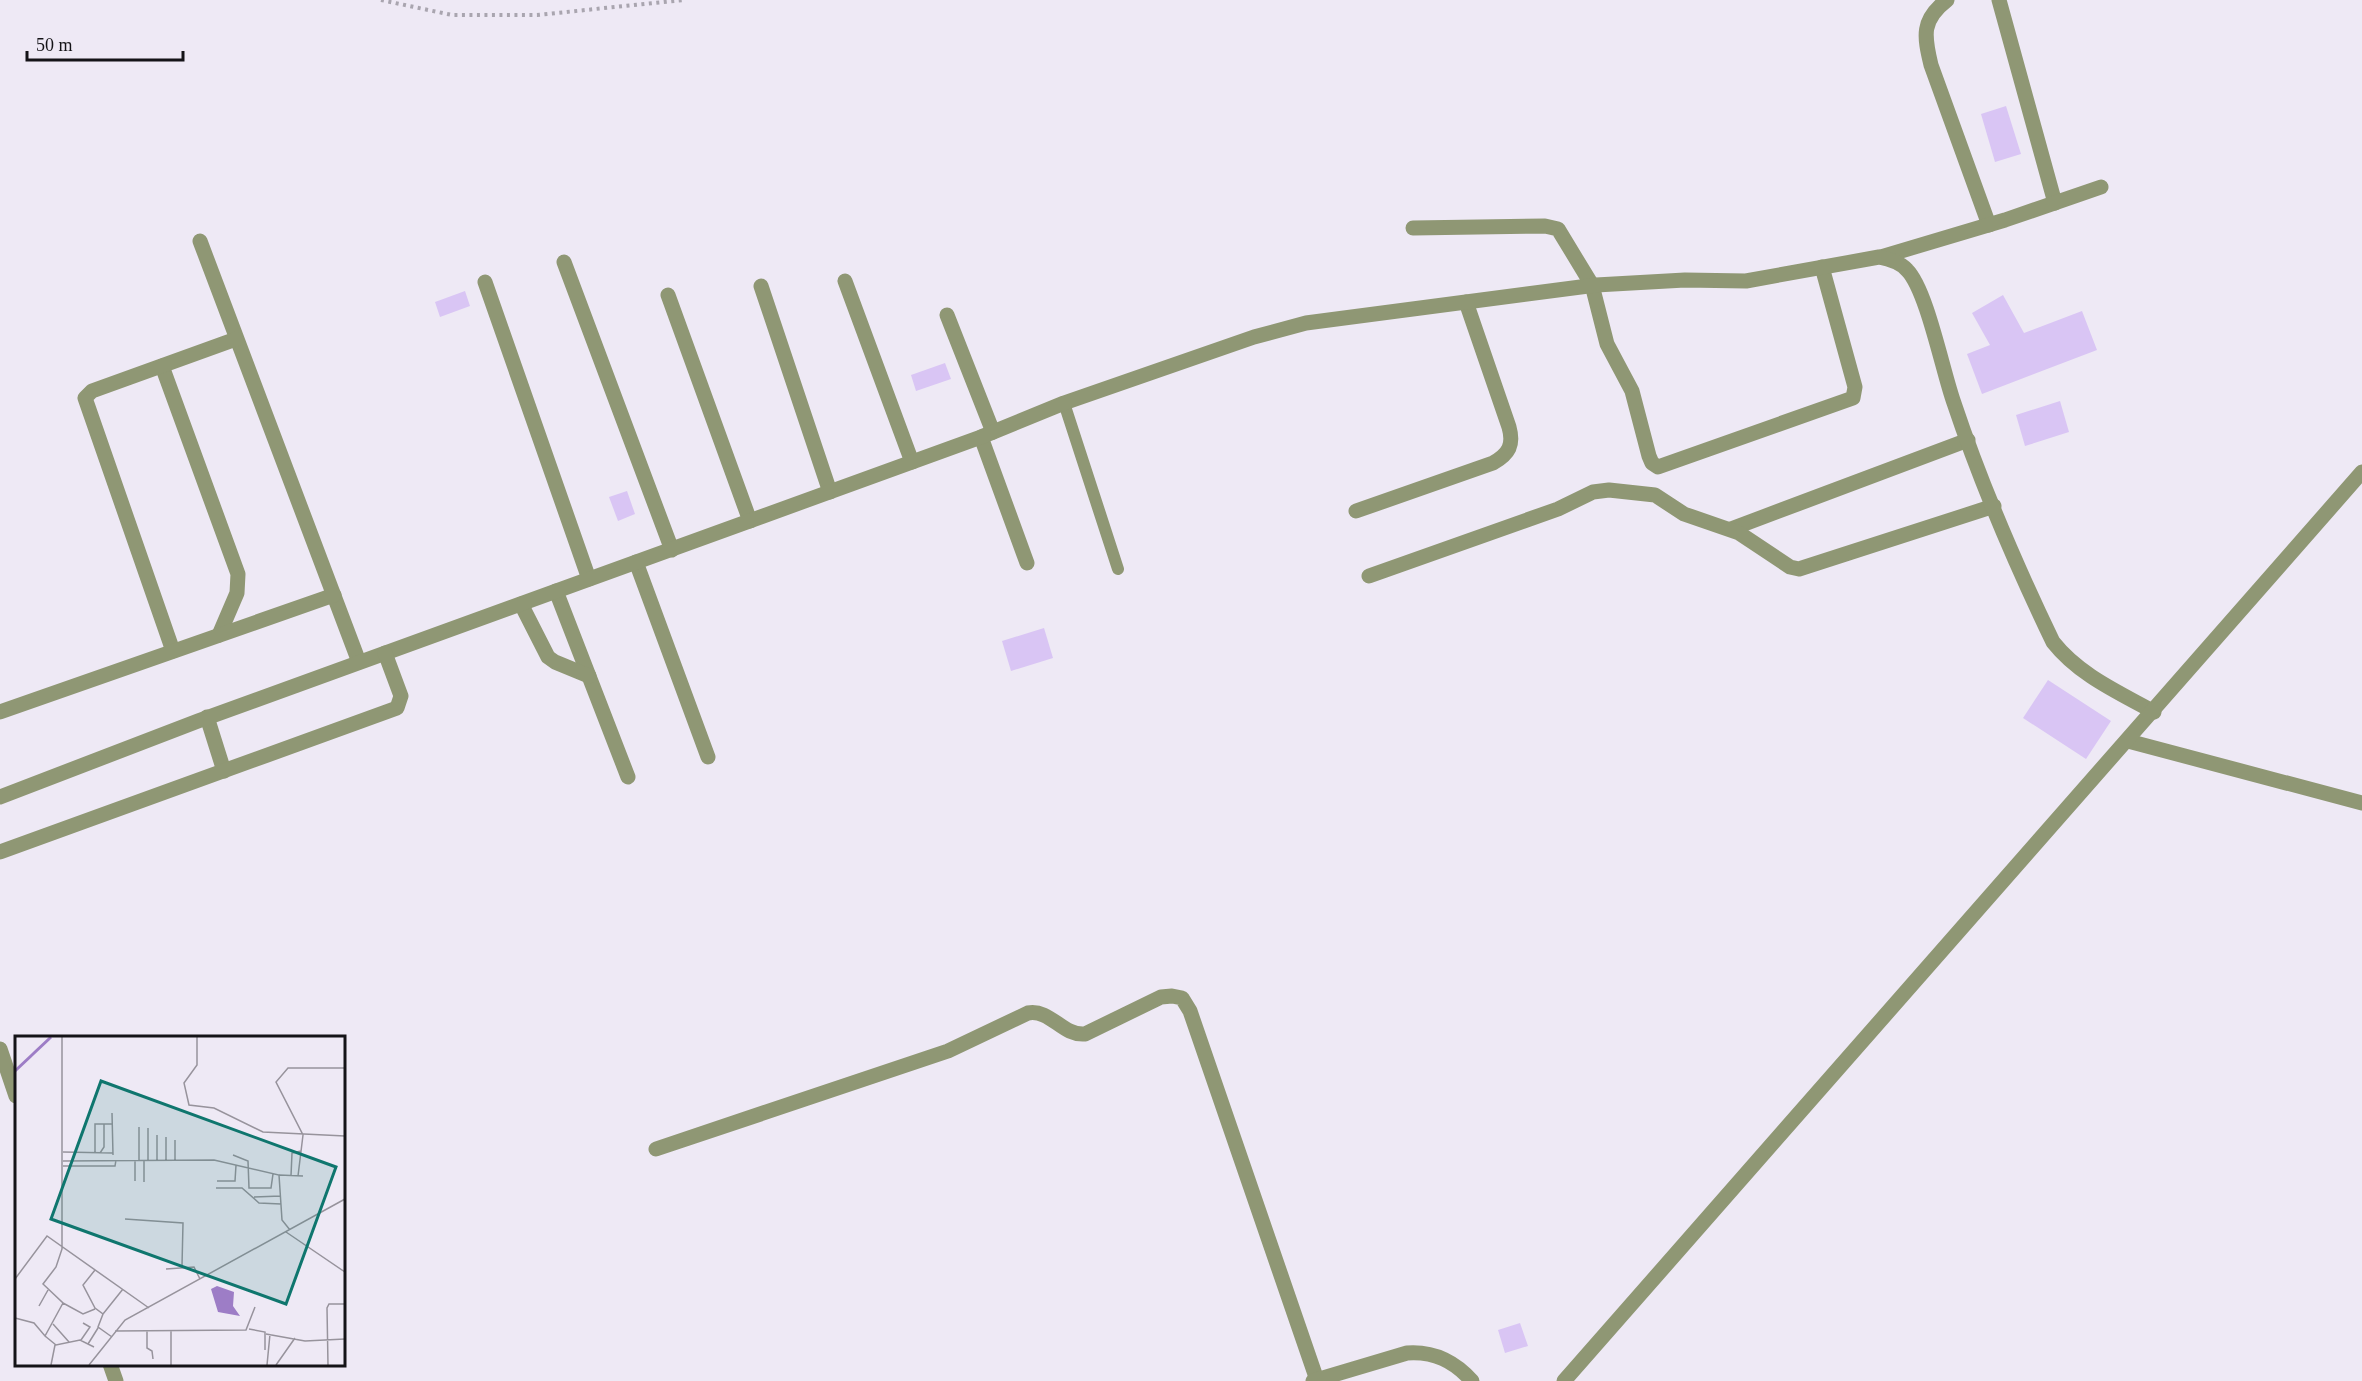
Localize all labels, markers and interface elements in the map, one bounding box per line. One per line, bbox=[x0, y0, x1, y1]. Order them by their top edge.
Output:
scale bar bbox=[27, 24, 183, 62]
text: 50 m bbox=[36, 35, 73, 55]
inset map bbox=[15, 1036, 345, 1366]

